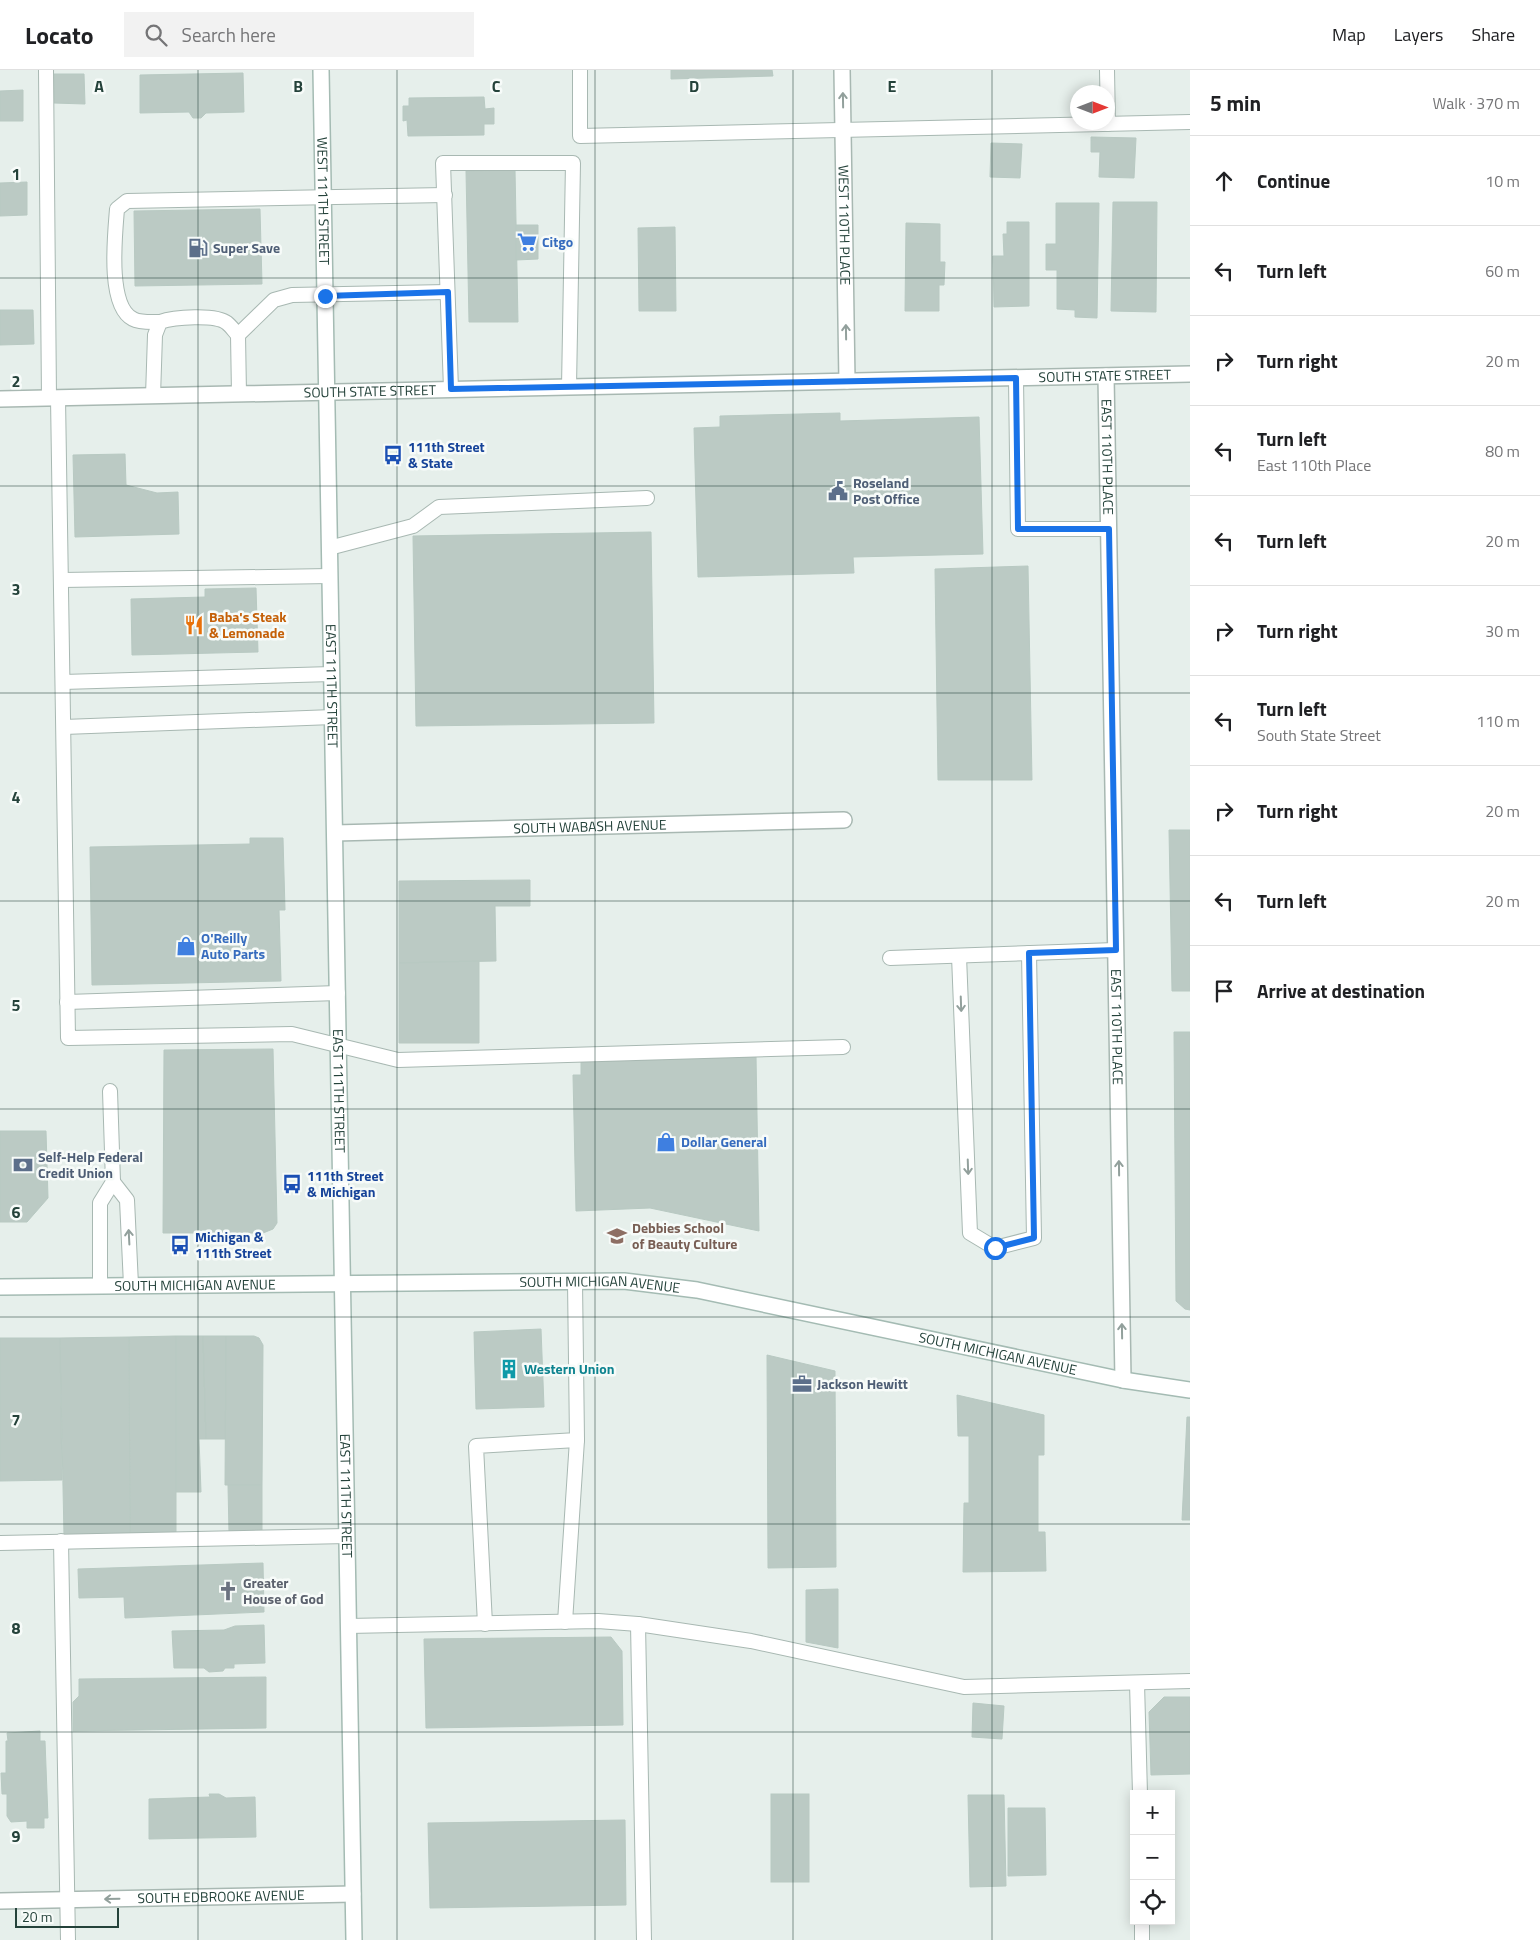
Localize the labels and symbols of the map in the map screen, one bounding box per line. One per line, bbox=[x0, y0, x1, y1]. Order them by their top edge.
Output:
text: A bbox=[94, 74, 104, 98]
text: B bbox=[293, 74, 303, 98]
text: C bbox=[492, 74, 501, 98]
text: D bbox=[689, 74, 699, 98]
text: E bbox=[888, 74, 897, 98]
north arrow bbox=[1070, 85, 1115, 130]
one-way arrow bbox=[838, 92, 848, 108]
street label: WEST 111TH STREET bbox=[312, 137, 335, 266]
text: 1 bbox=[12, 162, 20, 186]
street label: WEST 110TH PLACE bbox=[834, 165, 856, 285]
supermarket icon: Citgo bbox=[516, 231, 538, 253]
place label: Citgo bbox=[542, 231, 573, 252]
fuel station icon: Super Save bbox=[187, 237, 209, 259]
place label: Super Save bbox=[213, 237, 280, 258]
route end bbox=[314, 285, 337, 308]
one-way arrow bbox=[841, 325, 851, 341]
street label: SOUTH STATE STREET bbox=[1038, 363, 1172, 387]
text: 2 bbox=[12, 369, 20, 393]
street label: SOUTH STATE STREET bbox=[303, 379, 437, 403]
street label: EAST 110TH PLACE bbox=[1096, 399, 1119, 515]
place label: 111th Street & State bbox=[408, 436, 485, 473]
bus stop icon: 111th Street & State bbox=[382, 444, 404, 466]
place label: Roseland Post Office bbox=[853, 472, 920, 509]
public building icon: Roseland Post Office bbox=[827, 480, 849, 502]
text: 3 bbox=[12, 577, 20, 601]
place label: Baba's Steak & Lemonade bbox=[209, 606, 287, 643]
restaurant icon: Baba's Steak & Lemonade bbox=[183, 614, 205, 636]
street label: EAST 111TH STREET bbox=[321, 624, 344, 749]
text: 4 bbox=[12, 785, 21, 809]
street label: SOUTH WABASH AVENUE bbox=[513, 814, 667, 838]
place label: O'Reilly Auto Parts bbox=[201, 927, 265, 964]
shop icon: O'Reilly Auto Parts bbox=[175, 935, 197, 957]
street label: EAST 110TH PLACE bbox=[1106, 969, 1129, 1085]
text: 5 bbox=[12, 993, 21, 1017]
one-way arrow bbox=[956, 996, 966, 1012]
street label: EAST 111TH STREET bbox=[328, 1029, 351, 1154]
shop icon: Dollar General bbox=[655, 1131, 677, 1153]
place label: Dollar General bbox=[681, 1131, 767, 1152]
place label: Self-Help Federal Credit Union bbox=[38, 1146, 143, 1183]
bank icon: Self-Help Federal Credit Union bbox=[12, 1154, 34, 1176]
one-way arrow bbox=[963, 1158, 972, 1174]
one-way arrow bbox=[1114, 1161, 1124, 1177]
place label: 111th Street & Michigan bbox=[307, 1165, 384, 1202]
bus stop icon: 111th Street & Michigan bbox=[281, 1173, 303, 1195]
text: 6 bbox=[12, 1200, 21, 1224]
place label: Debbies School of Beauty Culture bbox=[632, 1217, 738, 1254]
school or university icon: Debbies School of Beauty Culture bbox=[606, 1225, 628, 1247]
place label: Michigan & 111th Street bbox=[195, 1226, 272, 1263]
one-way arrow bbox=[124, 1229, 133, 1245]
bus stop icon: Michigan & 111th Street bbox=[169, 1234, 191, 1256]
route start bbox=[984, 1237, 1007, 1260]
street label: SOUTH MICHIGAN AVENUE bbox=[519, 1270, 682, 1298]
street label: SOUTH MICHIGAN AVENUE bbox=[114, 1273, 276, 1296]
one-way arrow bbox=[1117, 1323, 1127, 1340]
street label: SOUTH MICHIGAN AVENUE bbox=[917, 1326, 1079, 1380]
building icon: Western Union bbox=[498, 1358, 520, 1380]
place label: Western Union bbox=[524, 1358, 614, 1379]
office icon: Jackson Hewitt bbox=[791, 1373, 813, 1395]
place label: Jackson Hewitt bbox=[817, 1373, 908, 1394]
text: 7 bbox=[12, 1408, 20, 1432]
street label: EAST 111TH STREET bbox=[335, 1434, 358, 1559]
place label: Greater House of God bbox=[243, 1572, 324, 1609]
church icon: Greater House of God bbox=[217, 1580, 239, 1602]
text: 8 bbox=[12, 1616, 21, 1640]
text: 9 bbox=[12, 1824, 21, 1848]
street label: SOUTH EDBROOKE AVENUE bbox=[137, 1884, 305, 1908]
one-way arrow bbox=[104, 1894, 120, 1904]
scale bar bbox=[15, 1905, 119, 1928]

